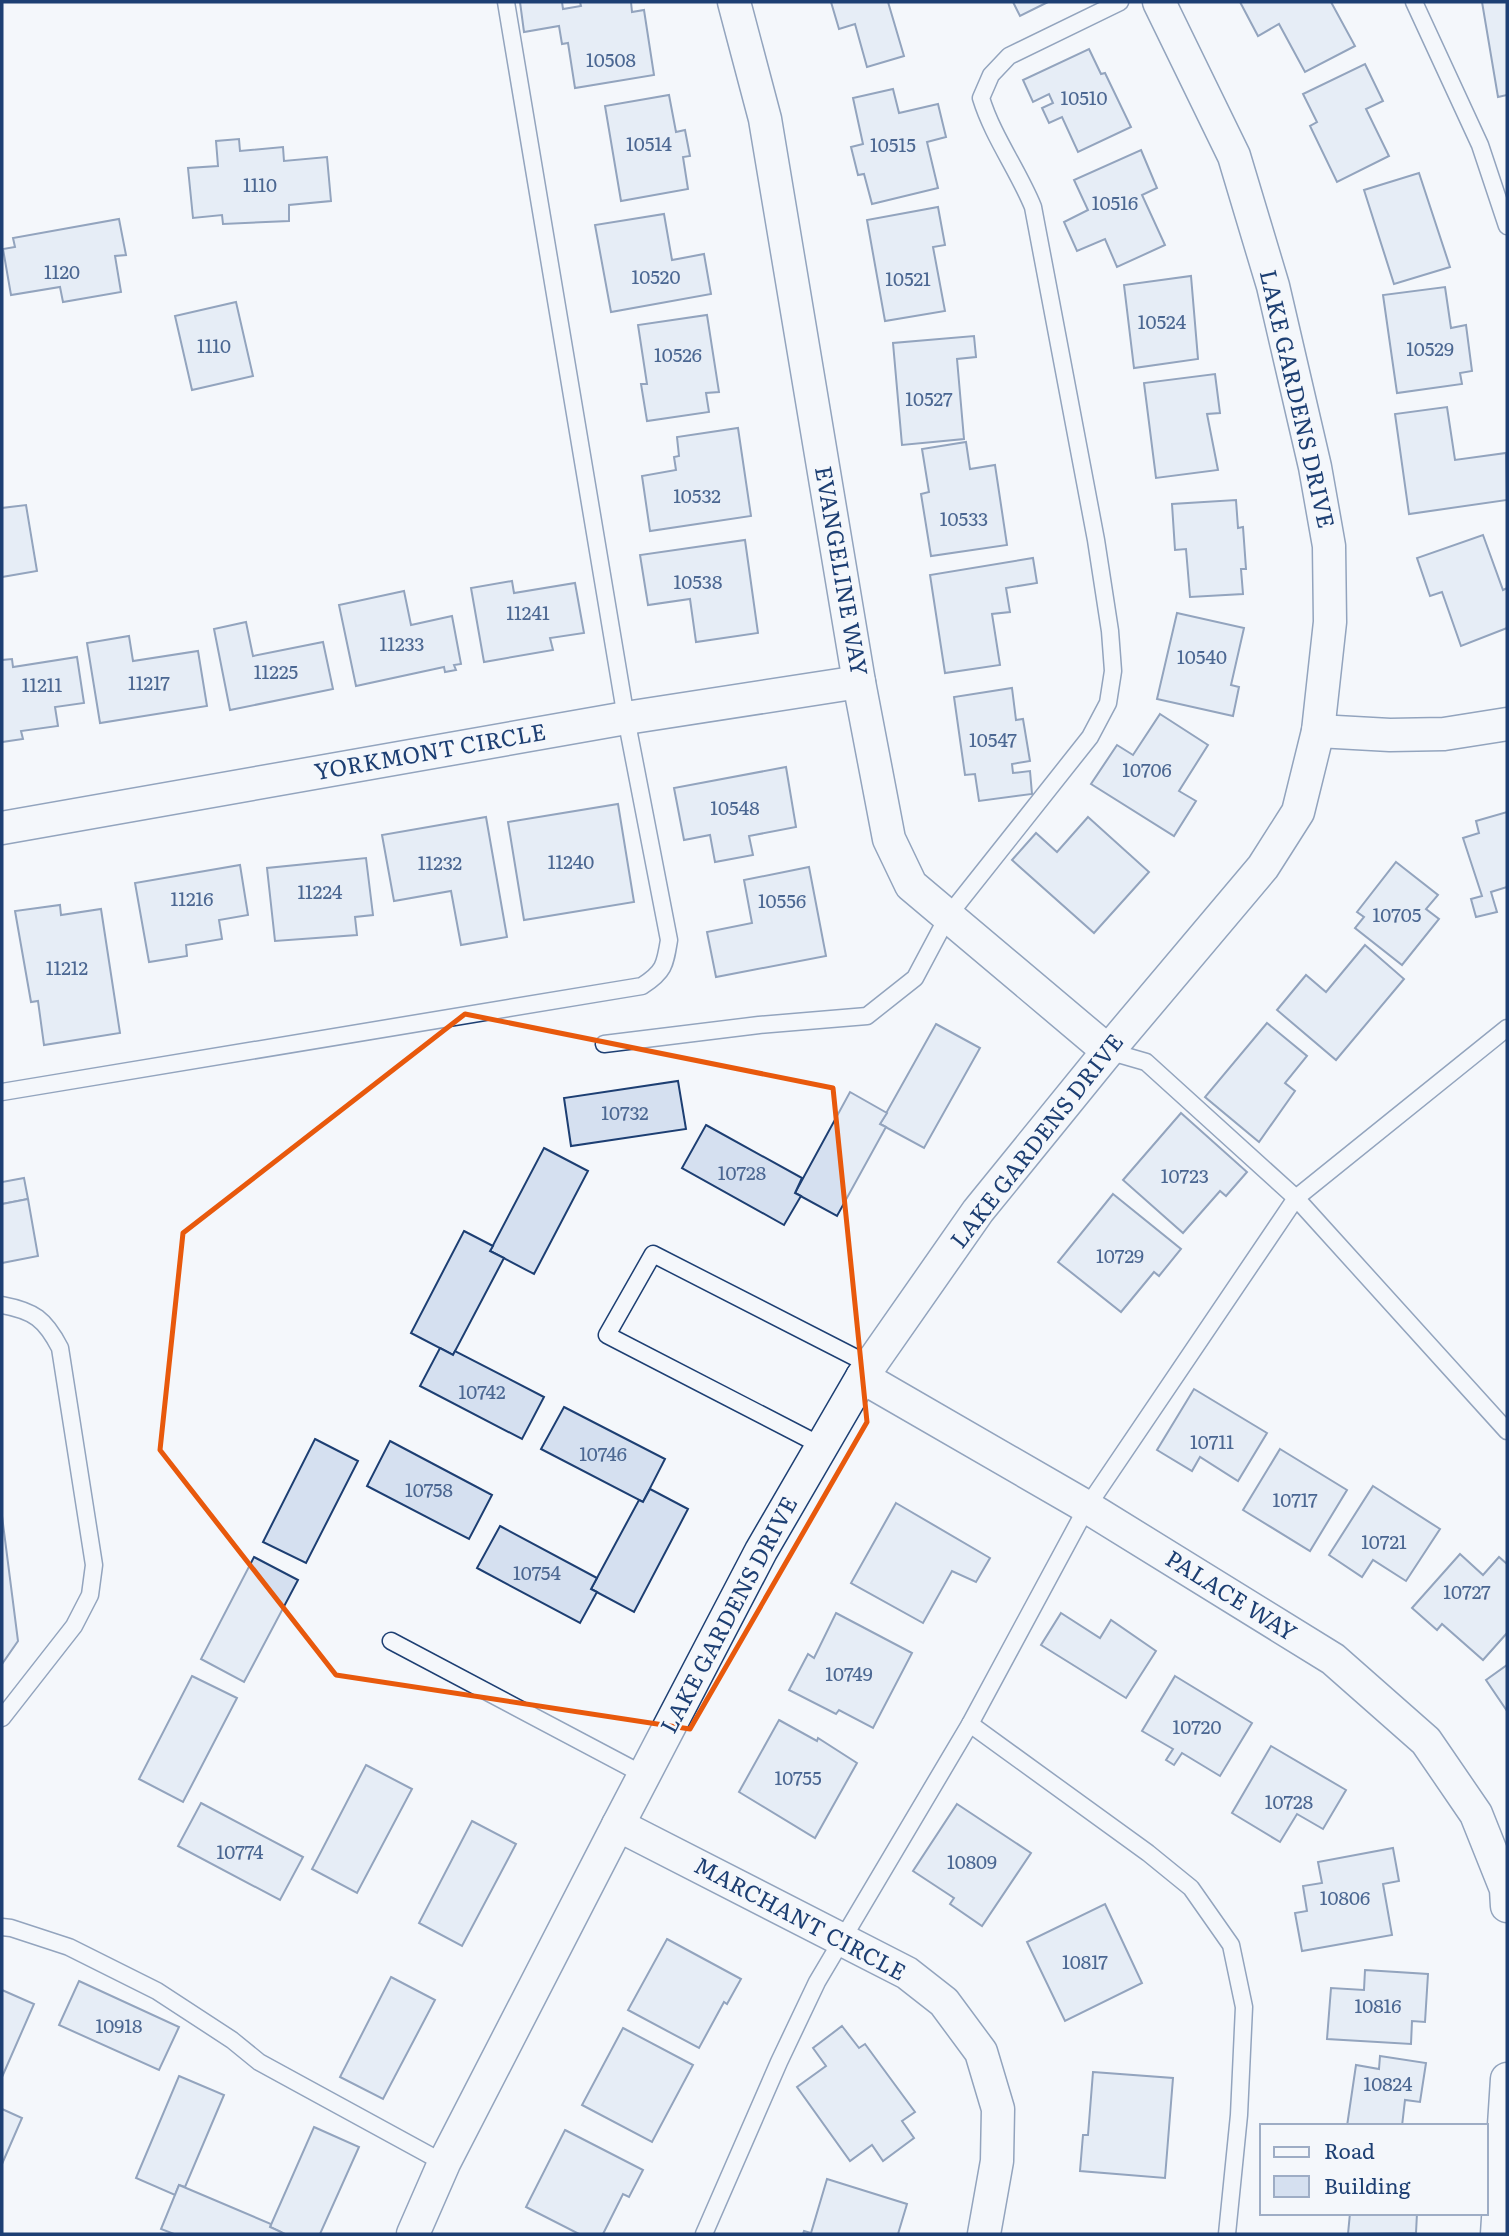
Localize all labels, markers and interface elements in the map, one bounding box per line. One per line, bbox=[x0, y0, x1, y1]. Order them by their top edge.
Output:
house number: 10508 bbox=[586, 45, 636, 73]
house number: 10510 bbox=[1060, 83, 1108, 111]
house number: 10514 bbox=[626, 129, 672, 157]
house number: 10515 bbox=[870, 130, 916, 158]
house number: 1110 bbox=[243, 170, 277, 198]
house number: 10516 bbox=[1092, 188, 1138, 216]
house number: 1120 bbox=[44, 257, 80, 285]
house number: 10520 bbox=[632, 262, 680, 290]
house number: 10521 bbox=[885, 264, 931, 292]
street label: LAKE GARDENS DRIVE bbox=[1253, 266, 1345, 531]
house number: 10524 bbox=[1138, 307, 1187, 335]
house number: 1110 bbox=[197, 331, 231, 359]
house number: 10529 bbox=[1406, 334, 1454, 362]
house number: 10526 bbox=[654, 340, 702, 368]
house number: 10527 bbox=[905, 384, 953, 412]
street label: EVANGELINE WAY bbox=[808, 463, 878, 678]
house number: 10532 bbox=[673, 481, 721, 509]
house number: 10533 bbox=[940, 504, 988, 532]
house number: 10538 bbox=[673, 567, 723, 595]
house number: 11241 bbox=[506, 598, 550, 626]
house number: 11233 bbox=[379, 629, 425, 657]
house number: 10540 bbox=[1177, 642, 1227, 670]
house number: 11225 bbox=[254, 657, 299, 685]
house number: 11217 bbox=[128, 668, 170, 696]
house number: 11211 bbox=[22, 670, 63, 698]
street label: YORKMONT CIRCLE bbox=[311, 713, 548, 787]
house number: 10547 bbox=[969, 725, 1017, 753]
house number: 10706 bbox=[1122, 755, 1172, 783]
house number: 10548 bbox=[710, 793, 760, 821]
house number: 11240 bbox=[548, 847, 594, 875]
house number: 11232 bbox=[418, 848, 462, 876]
house number: 11224 bbox=[297, 877, 343, 905]
house number: 11216 bbox=[170, 884, 214, 912]
house number: 10556 bbox=[758, 886, 806, 914]
house number: 10705 bbox=[1373, 900, 1422, 928]
house number: 11212 bbox=[46, 953, 88, 981]
street label: LAKE GARDENS DRIVE bbox=[941, 1025, 1130, 1254]
house number: 10732 bbox=[601, 1098, 649, 1126]
house number: 10728 bbox=[718, 1158, 766, 1186]
house number: 10723 bbox=[1161, 1161, 1209, 1189]
house number: 10729 bbox=[1096, 1241, 1144, 1269]
house number: 10742 bbox=[458, 1377, 506, 1405]
house number: 10711 bbox=[1190, 1427, 1234, 1455]
house number: 10746 bbox=[579, 1439, 627, 1467]
house number: 10758 bbox=[405, 1475, 453, 1503]
house number: 10717 bbox=[1272, 1485, 1318, 1513]
street label: LAKE GARDENS DRIVE bbox=[650, 1489, 804, 1739]
house number: 10721 bbox=[1361, 1527, 1407, 1555]
street label: PALACE WAY bbox=[1160, 1540, 1304, 1648]
house number: 10754 bbox=[513, 1558, 562, 1586]
house number: 10727 bbox=[1443, 1577, 1491, 1605]
house number: 10749 bbox=[825, 1659, 873, 1687]
house number: 10720 bbox=[1173, 1712, 1221, 1740]
house number: 10755 bbox=[774, 1763, 822, 1791]
house number: 10728 bbox=[1265, 1787, 1313, 1815]
house number: 10774 bbox=[216, 1837, 264, 1865]
street label: MARCHANT CIRCLE bbox=[689, 1847, 913, 1988]
house number: 10809 bbox=[947, 1847, 997, 1875]
house number: 10806 bbox=[1320, 1883, 1370, 1911]
house number: 10817 bbox=[1062, 1947, 1108, 1975]
house number: 10816 bbox=[1354, 1991, 1402, 2019]
house number: 10918 bbox=[96, 2011, 142, 2039]
house number: 10824 bbox=[1363, 2069, 1413, 2097]
legend bbox=[1260, 2124, 1488, 2215]
text: Road bbox=[1324, 2134, 1375, 2165]
text: Building bbox=[1324, 2169, 1411, 2200]

